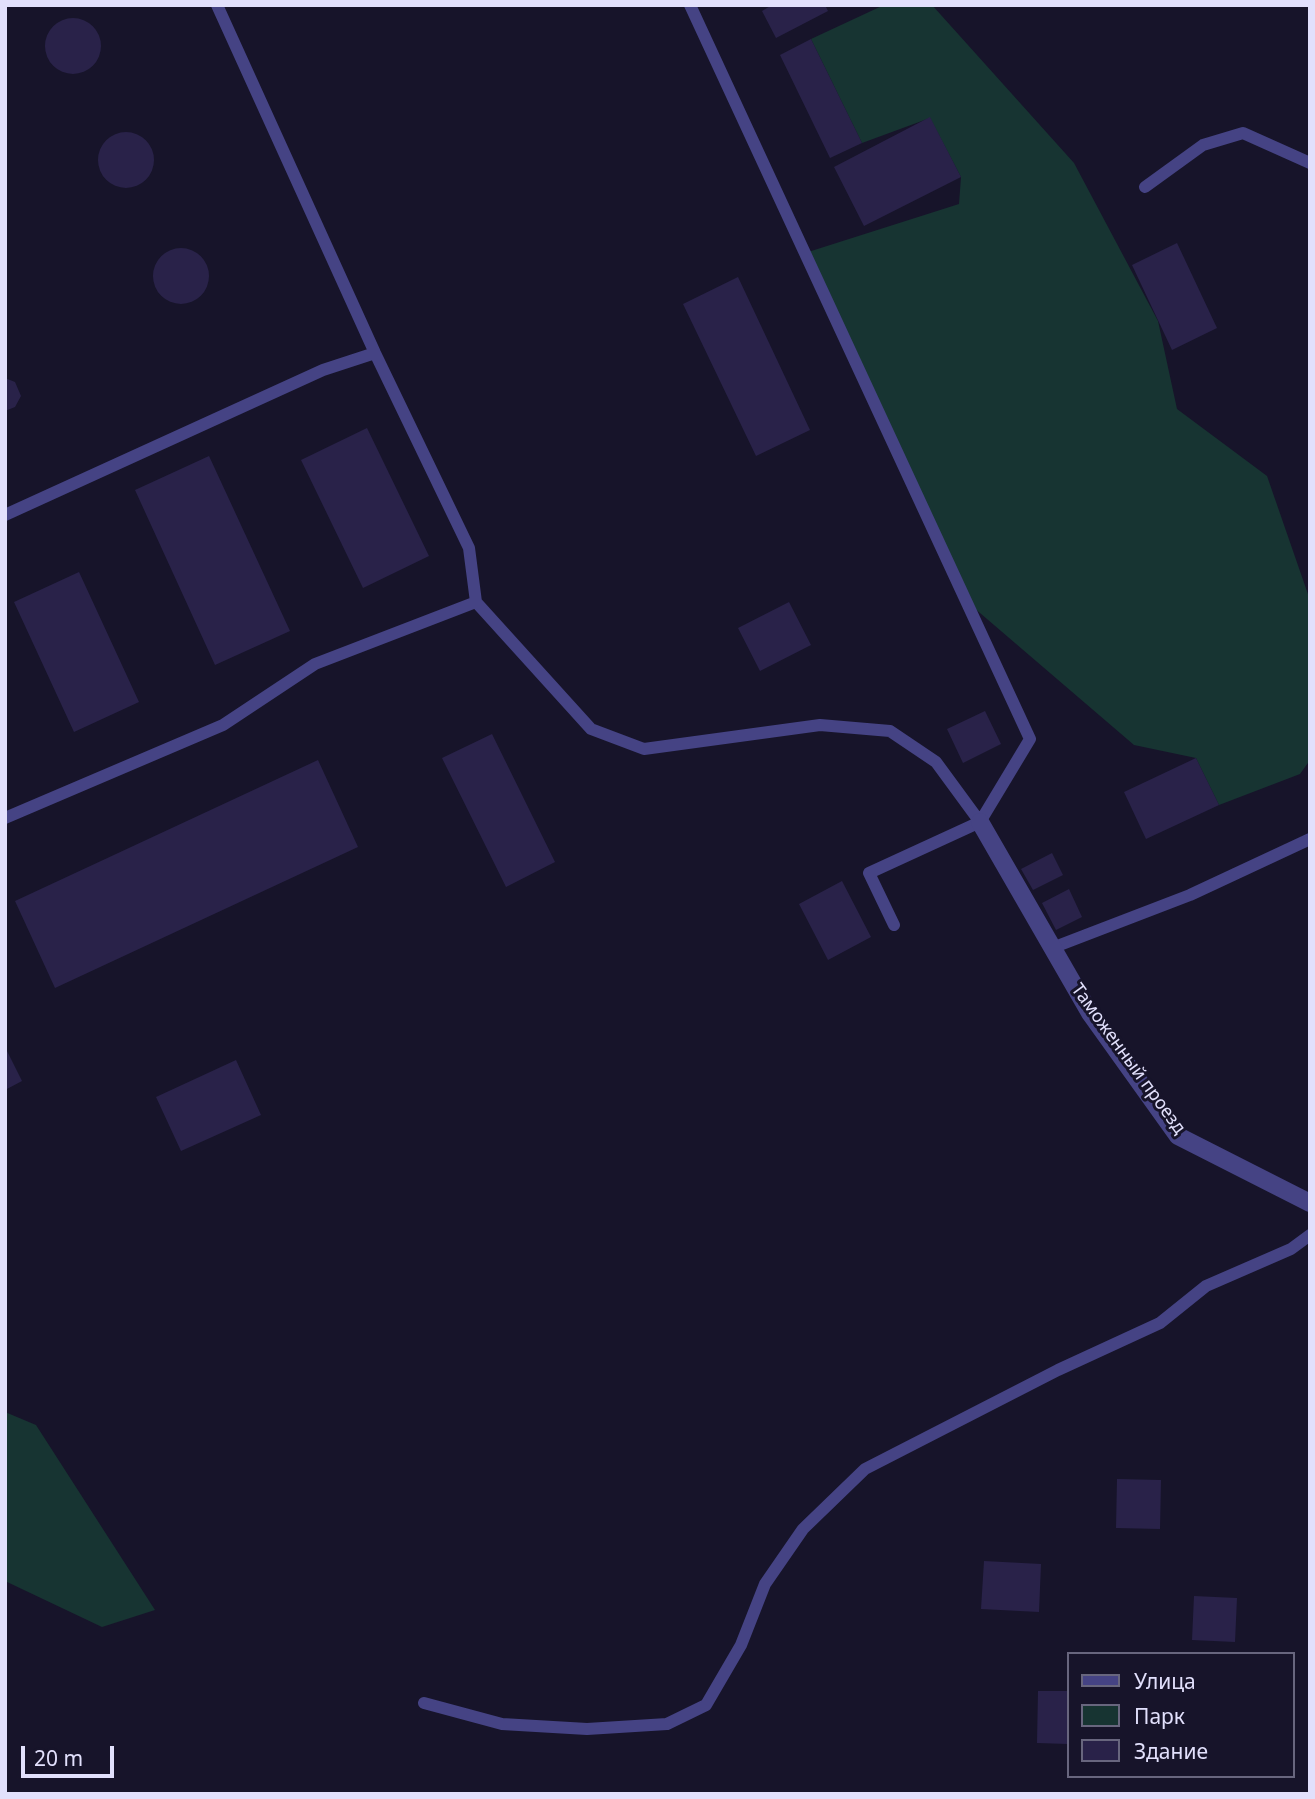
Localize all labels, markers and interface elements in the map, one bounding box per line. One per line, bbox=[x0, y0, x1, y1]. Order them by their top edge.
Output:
street label: Таможенный проезд bbox=[1066, 980, 1190, 1138]
legend bbox=[1066, 1652, 1294, 1778]
text: Улица bbox=[1134, 1667, 1196, 1695]
text: Парк bbox=[1134, 1702, 1185, 1730]
scale bar bbox=[24, 1732, 117, 1776]
text: Здание bbox=[1134, 1737, 1208, 1765]
text: 20 m bbox=[34, 1744, 83, 1772]

